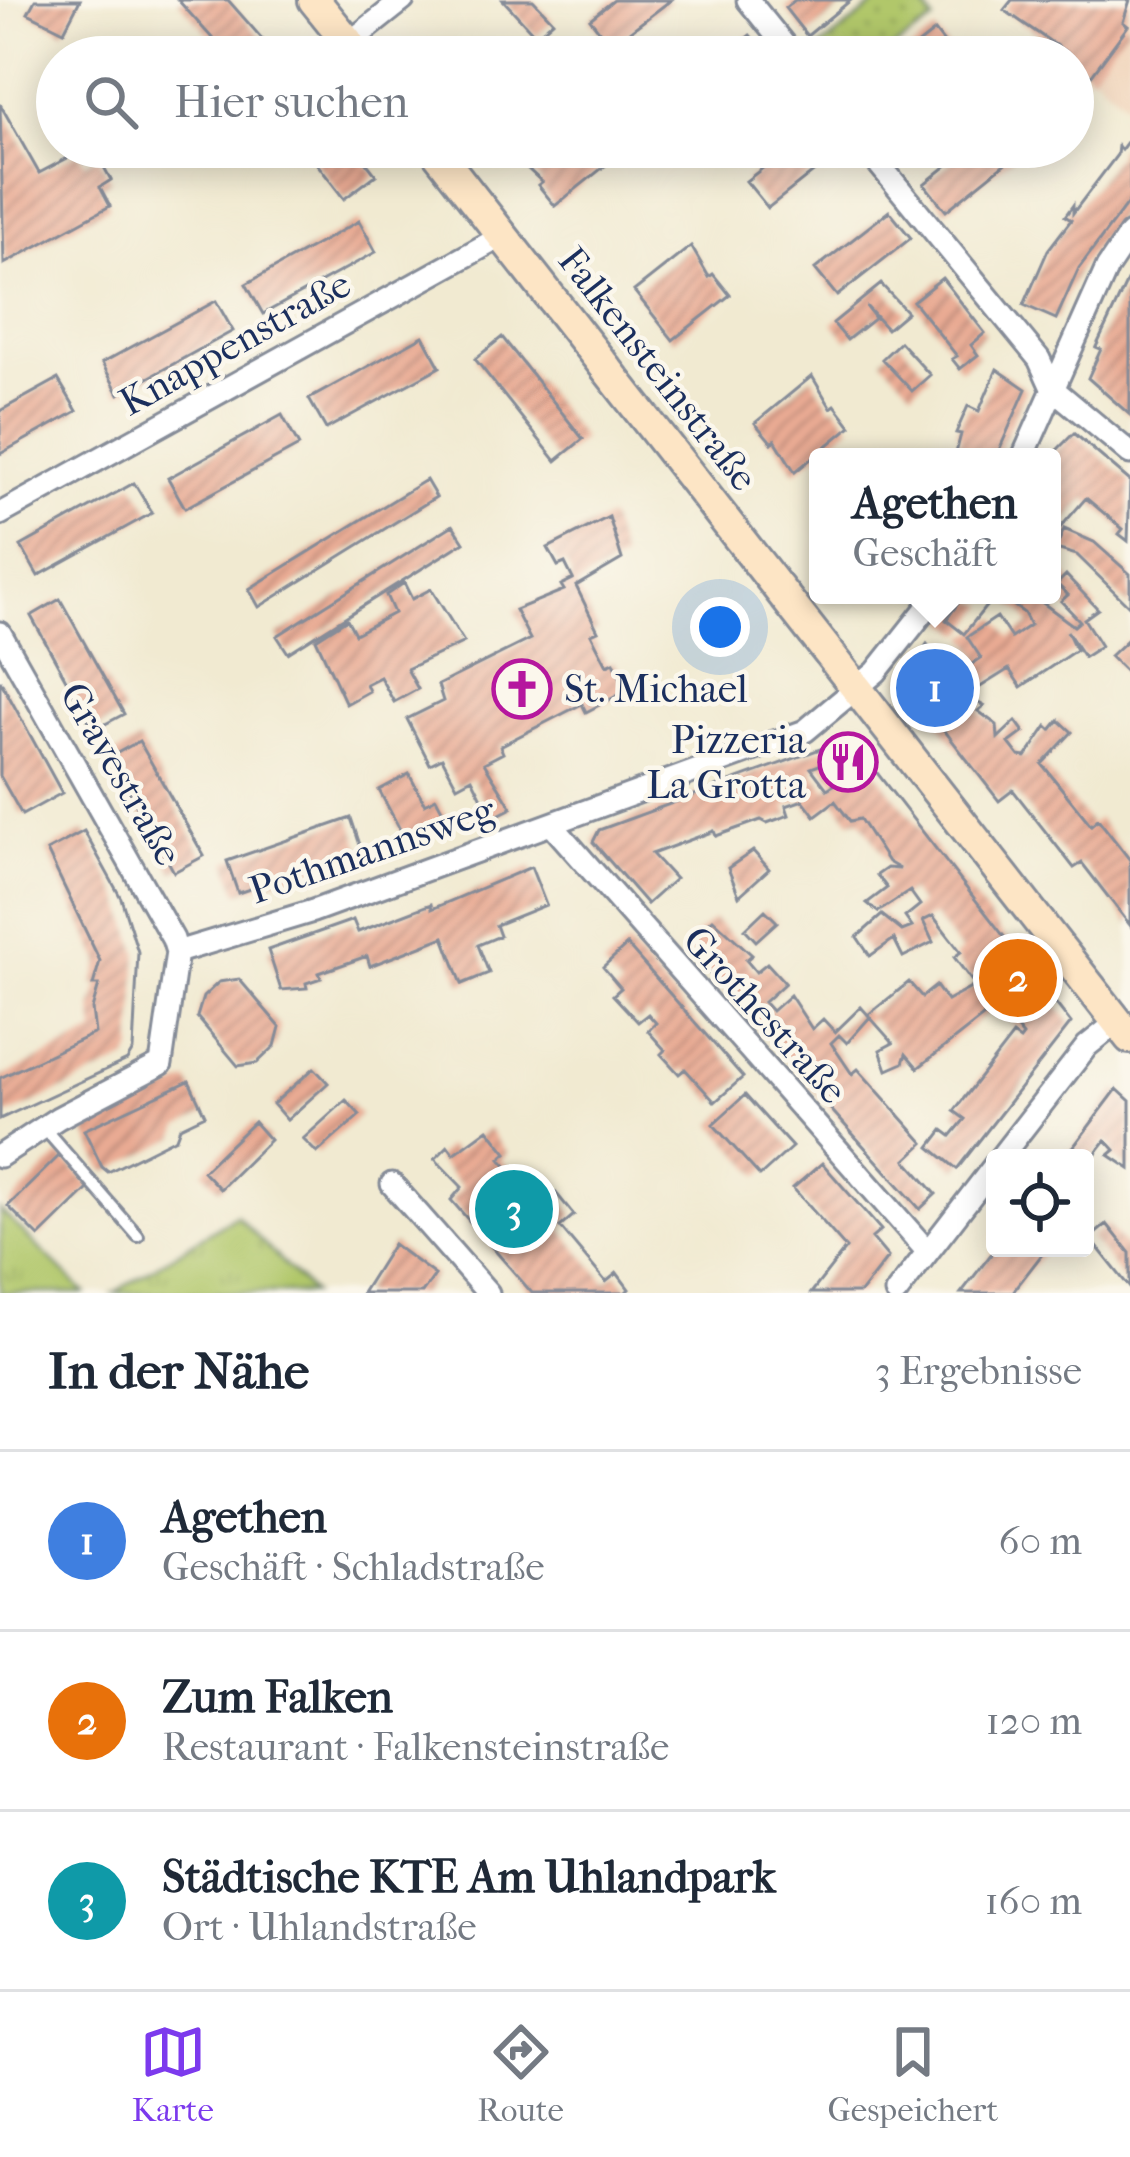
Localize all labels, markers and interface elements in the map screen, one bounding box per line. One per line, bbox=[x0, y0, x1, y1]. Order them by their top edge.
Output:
search box bbox=[36, 36, 1094, 168]
icon: search bbox=[78, 69, 144, 135]
text: Hier suchen bbox=[174, 76, 409, 129]
street label: Falkensteinstraße bbox=[549, 238, 767, 500]
street label: Knappenstraße bbox=[112, 261, 358, 425]
popup bbox=[809, 448, 1061, 604]
text: Agethen bbox=[853, 477, 1017, 530]
text: Geschäft bbox=[853, 530, 998, 576]
your location bbox=[690, 597, 750, 657]
pin: 1 bbox=[896, 643, 974, 733]
church icon: St. Michael bbox=[491, 658, 553, 720]
place label: St. Michael bbox=[564, 666, 748, 712]
street label: Gravestraße bbox=[50, 675, 192, 873]
place label: Pizzeria La Grotta bbox=[647, 717, 807, 808]
restaurant icon: Pizzeria La Grotta bbox=[817, 731, 879, 793]
street label: Pothmannsweg bbox=[243, 786, 502, 914]
street label: Grothestraße bbox=[674, 917, 856, 1113]
pin: 2 bbox=[979, 933, 1057, 1023]
map controls bbox=[986, 1149, 1094, 1257]
button: locate bbox=[986, 1149, 1094, 1257]
pin: 3 bbox=[475, 1164, 553, 1254]
text: In der Nähe bbox=[48, 1341, 309, 1401]
text: 3 Ergebnisse bbox=[875, 1348, 1082, 1394]
text: Agethen bbox=[162, 1491, 327, 1544]
text: 1 bbox=[80, 1518, 94, 1564]
text: 60 m bbox=[999, 1518, 1082, 1564]
text: Geschäft · Schladstraße bbox=[162, 1544, 544, 1590]
text: Zum Falken bbox=[162, 1671, 393, 1724]
text: 2 bbox=[77, 1698, 97, 1744]
text: 120 m bbox=[986, 1698, 1082, 1744]
text: Restaurant · Falkensteinstraße bbox=[162, 1724, 669, 1770]
text: Städtische KTE Am Uhlandpark bbox=[162, 1851, 776, 1904]
text: 3 bbox=[79, 1878, 95, 1924]
text: 160 m bbox=[985, 1878, 1082, 1924]
text: Ort · Uhlandstraße bbox=[162, 1904, 477, 1950]
tab: Karte bbox=[132, 2019, 214, 2130]
tab: Route bbox=[477, 2019, 564, 2130]
tab: Gespeichert bbox=[827, 2019, 998, 2130]

